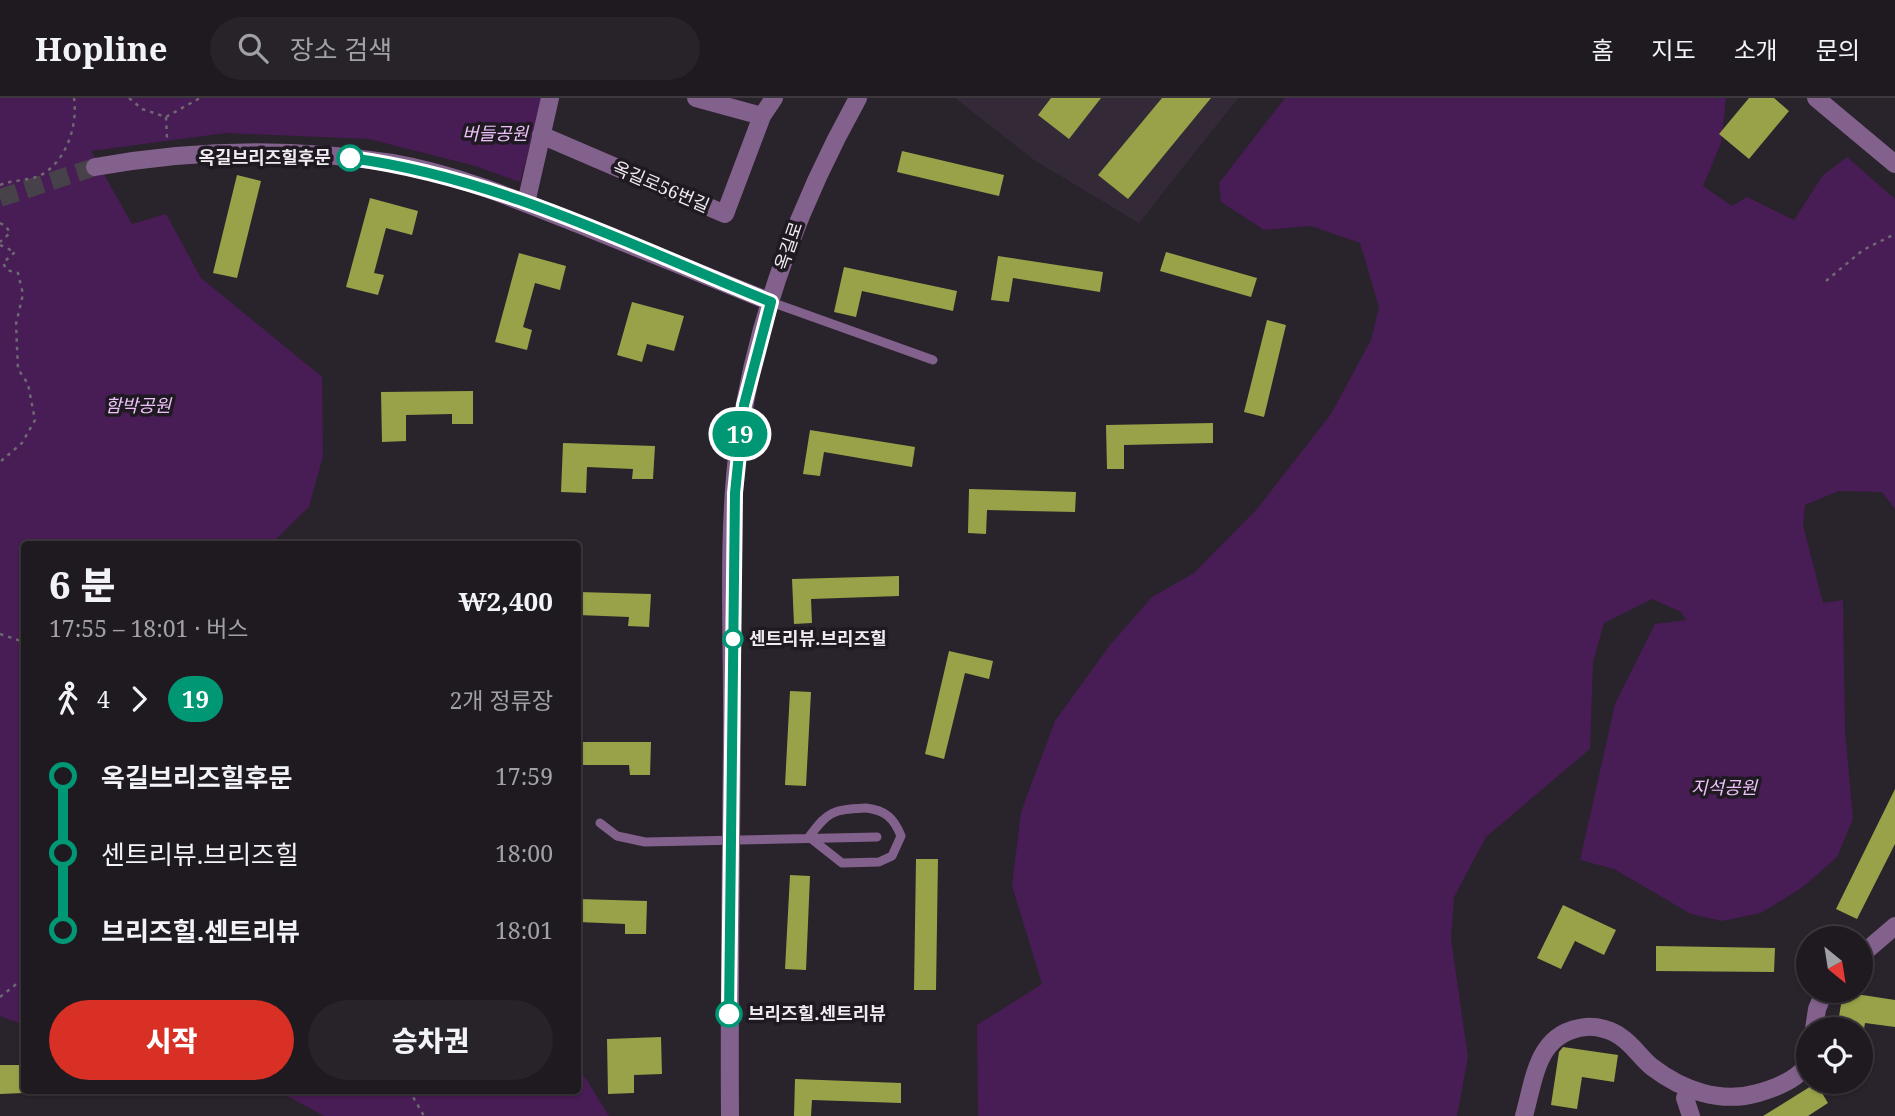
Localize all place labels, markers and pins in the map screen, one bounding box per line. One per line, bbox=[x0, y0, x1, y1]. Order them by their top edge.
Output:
place label: 옥길브리즈힐후문 bbox=[199, 145, 331, 169]
marker: 옥길브리즈힐후문 bbox=[337, 145, 363, 171]
place label: 센트리뷰.브리즈힐 bbox=[749, 626, 887, 650]
marker: 센트리뷰.브리즈힐 bbox=[723, 629, 743, 649]
marker: 브리즈힐.센트리뷰 bbox=[716, 1001, 742, 1027]
place label: 브리즈힐.센트리뷰 bbox=[748, 1001, 886, 1025]

